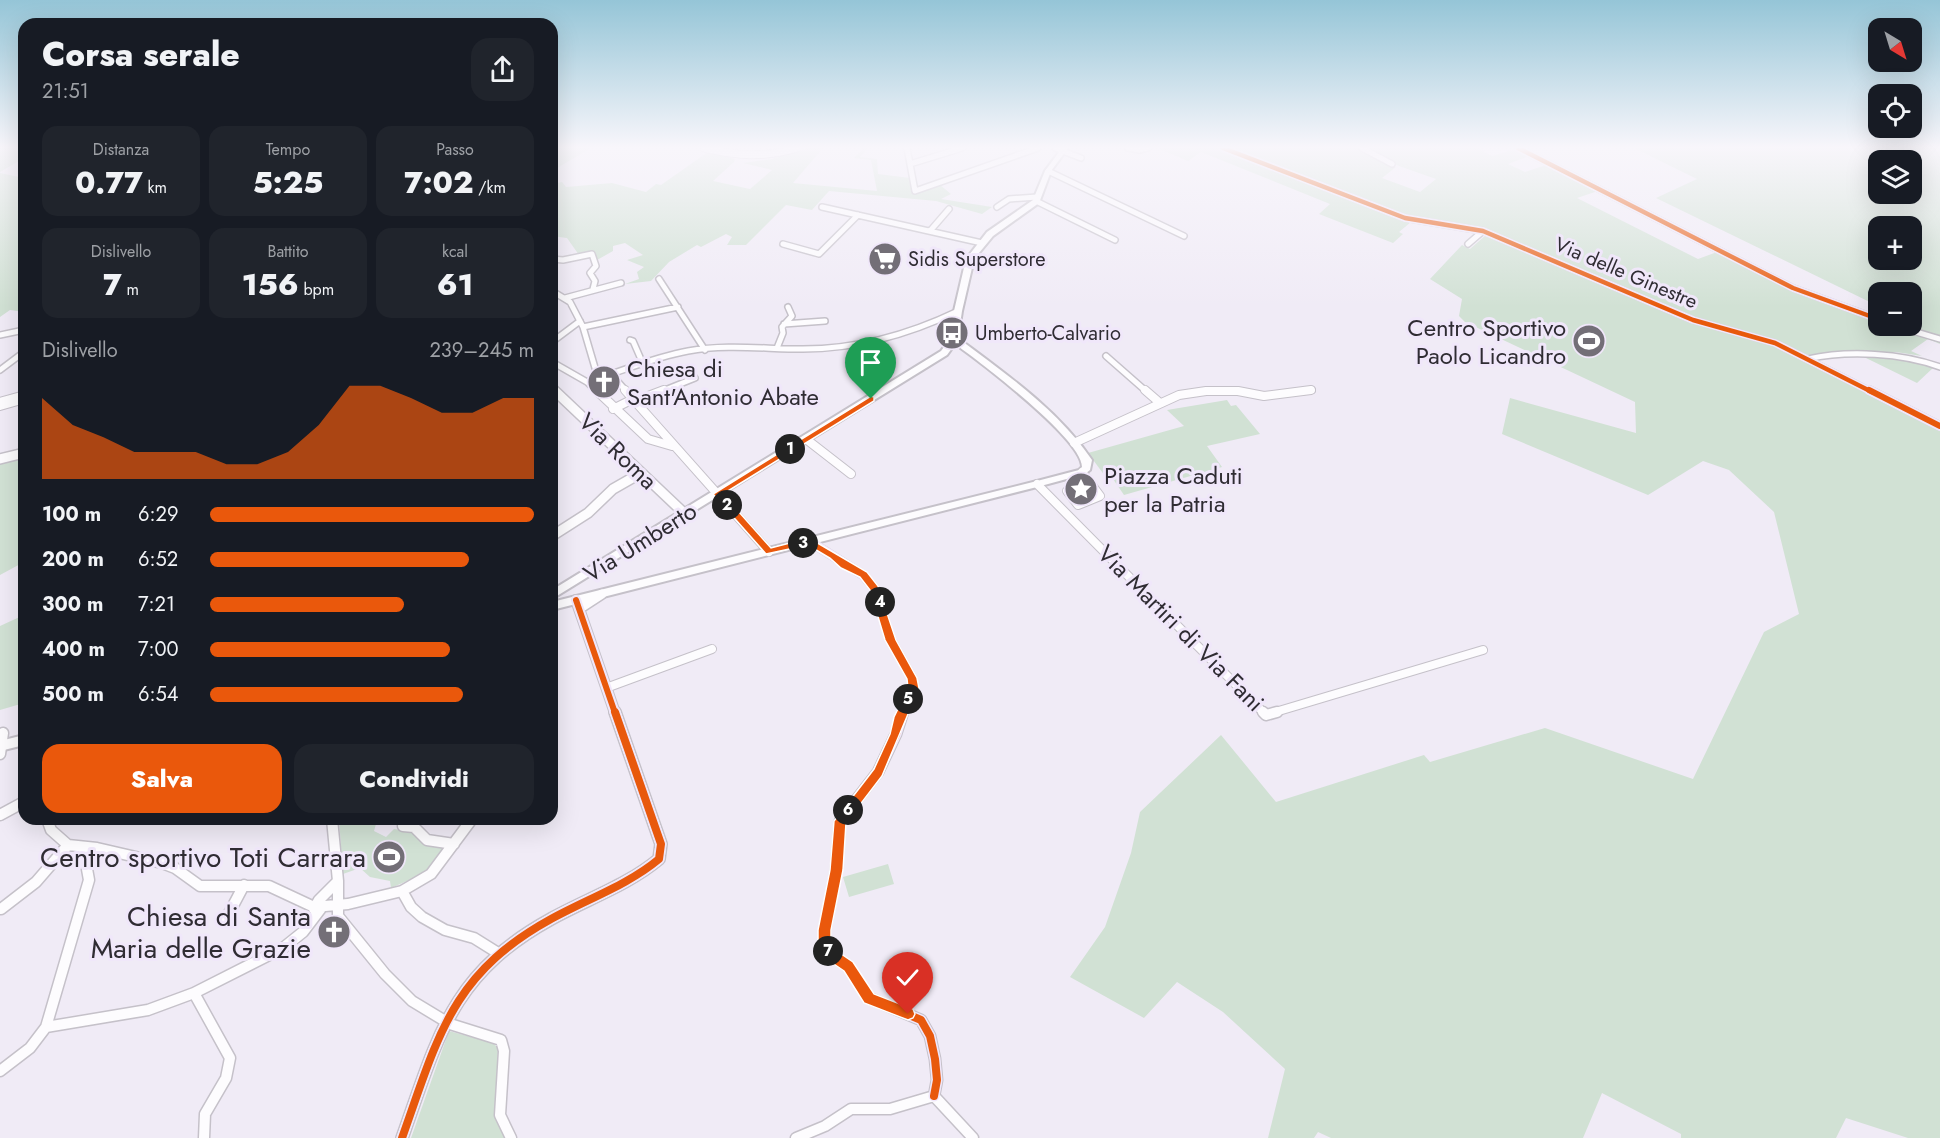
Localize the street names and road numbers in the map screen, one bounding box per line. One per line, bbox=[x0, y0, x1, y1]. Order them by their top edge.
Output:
street label: Via delle Ginestre bbox=[1550, 230, 1702, 316]
street label: Via Roma bbox=[571, 404, 665, 498]
street label: Via Umberto bbox=[577, 493, 703, 591]
street label: Via Martiri di Via Fani bbox=[1090, 537, 1272, 719]

